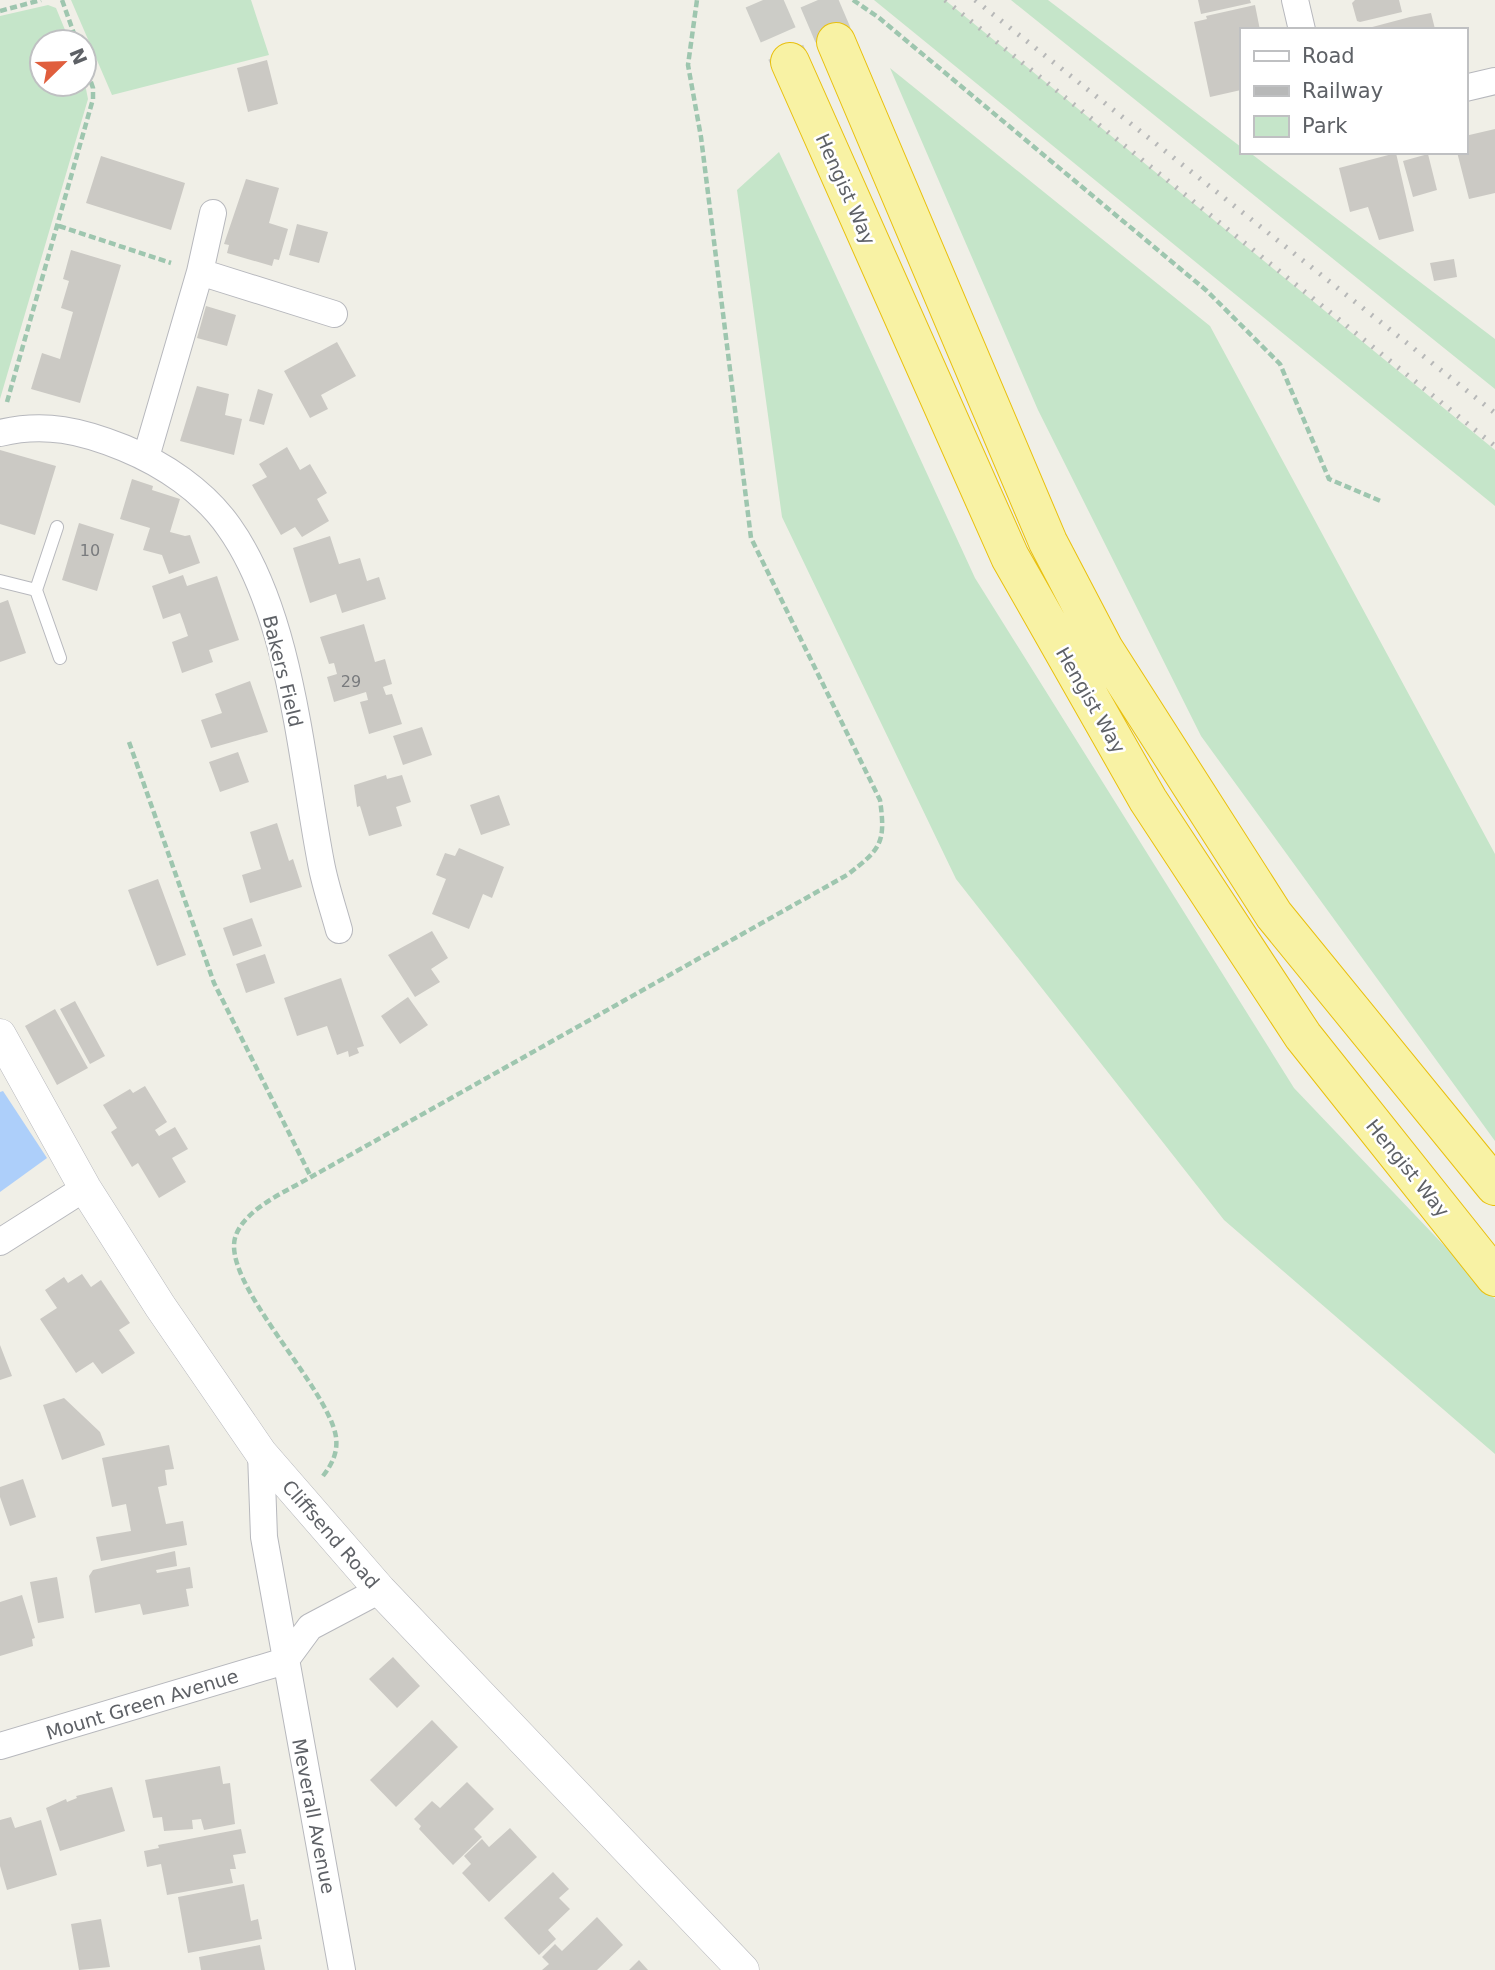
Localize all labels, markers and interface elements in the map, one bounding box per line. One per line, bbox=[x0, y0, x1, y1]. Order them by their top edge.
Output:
north arrow bbox=[28, 28, 98, 98]
legend bbox=[1240, 28, 1467, 154]
text: Road bbox=[1302, 44, 1355, 68]
text: N bbox=[65, 45, 92, 68]
text: Railway bbox=[1302, 79, 1383, 103]
text: Park bbox=[1302, 114, 1348, 138]
street label: Hengist Way bbox=[812, 130, 880, 248]
house number: 10 bbox=[80, 541, 100, 560]
street label: Bakers Field bbox=[259, 613, 307, 729]
street label: Hengist Way bbox=[1052, 643, 1130, 757]
house number: 29 bbox=[341, 672, 361, 691]
street label: Hengist Way bbox=[1362, 1115, 1454, 1221]
street label: Cliffsend Road bbox=[278, 1475, 384, 1593]
street label: Mount Green Avenue bbox=[43, 1664, 241, 1744]
street label: Meverall Avenue bbox=[288, 1737, 340, 1895]

